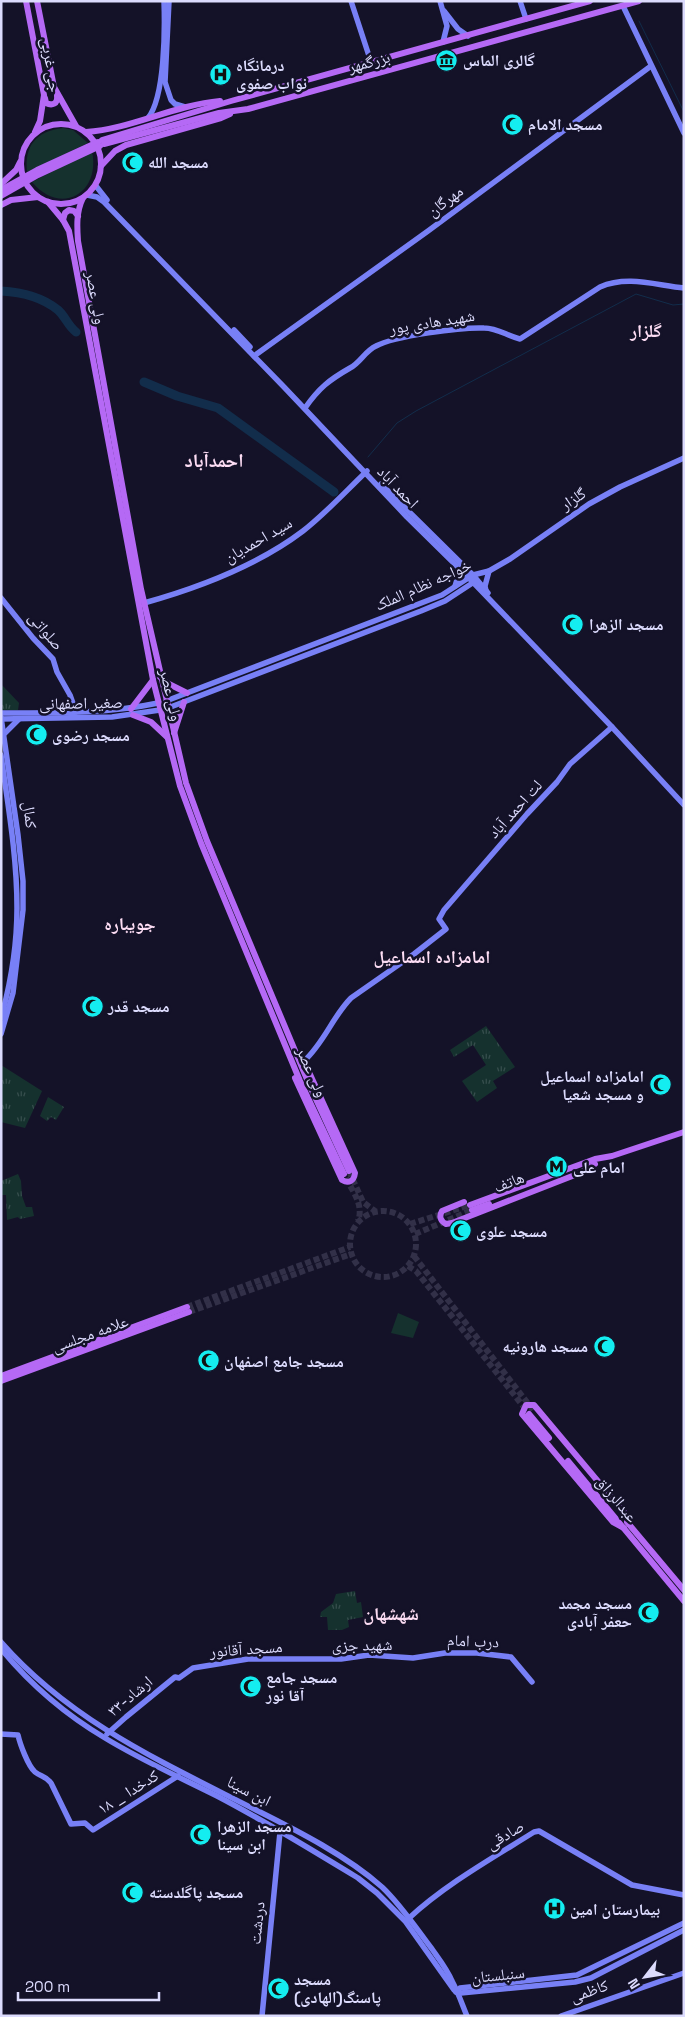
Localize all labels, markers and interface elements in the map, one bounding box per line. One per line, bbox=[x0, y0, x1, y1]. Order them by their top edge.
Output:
street label: جی غربی bbox=[36, 36, 66, 94]
street label: بزرگمهر bbox=[345, 46, 392, 78]
museum icon: گالری الماس bbox=[435, 48, 459, 72]
place label: گالری الماس bbox=[463, 50, 535, 71]
place label: درمانگاه نواب صفوی bbox=[236, 55, 307, 94]
hospital icon: درمانگاه نواب صفوی bbox=[208, 62, 232, 86]
mosque icon: مسجد الامام bbox=[500, 112, 524, 136]
place label: مسجد الامام bbox=[528, 114, 603, 136]
mosque icon: مسجد الله bbox=[120, 150, 144, 174]
place label: مسجد الله bbox=[148, 152, 208, 173]
street label: مهرگان bbox=[423, 181, 467, 221]
street label: ولی عصر bbox=[81, 269, 111, 326]
street label: شهید هادی پور bbox=[387, 305, 476, 339]
district label: گلزار bbox=[629, 319, 662, 342]
district label: احمدآباد bbox=[184, 448, 244, 473]
street label: احمد آباد bbox=[373, 461, 423, 513]
street label: گلزار bbox=[555, 483, 590, 516]
street label: سید احمدیان bbox=[220, 512, 296, 568]
street label: خواجه نظام الملک bbox=[371, 554, 475, 616]
street label: صلواتی bbox=[24, 607, 68, 655]
mosque icon: مسجد الزهرا bbox=[561, 612, 585, 636]
place label: مسجد الزهرا bbox=[589, 614, 664, 635]
street label: ولی عصر bbox=[155, 666, 187, 723]
street label: صغیر اصفهانی bbox=[39, 692, 123, 714]
mosque icon: مسجد رضوی bbox=[24, 723, 48, 747]
place label: مسجد رضوی bbox=[52, 725, 130, 746]
street label: لت احمد آباد bbox=[483, 775, 547, 843]
street label: کمال bbox=[18, 800, 42, 830]
district label: جویباره bbox=[104, 912, 156, 935]
district label: امامزاده اسماعیل bbox=[374, 945, 490, 968]
mosque icon: مسجد قدر bbox=[80, 994, 104, 1018]
place label: مسجد قدر bbox=[107, 996, 170, 1017]
street label: ولی عصر bbox=[291, 1043, 332, 1100]
place label: امامزاده اسماعیل و مسجد شعیا bbox=[540, 1066, 644, 1105]
mosque icon: امامزاده اسماعیل و مسجد شعیا bbox=[648, 1073, 672, 1097]
metro station icon: امام علی bbox=[545, 1155, 569, 1179]
place label: امام علی bbox=[573, 1157, 625, 1179]
street label: هاتف bbox=[491, 1167, 527, 1197]
mosque icon: مسجد علوی bbox=[448, 1219, 472, 1243]
place label: مسجد علوی bbox=[476, 1221, 547, 1242]
street label: علامه مجلسی bbox=[49, 1310, 131, 1358]
mosque icon: مسجد هارونیه bbox=[592, 1334, 616, 1358]
place label: مسجد هارونیه bbox=[502, 1336, 588, 1357]
mosque icon: مسجد جامع اصفهان bbox=[196, 1349, 220, 1373]
place label: مسجد جامع اصفهان bbox=[224, 1351, 344, 1372]
street label: عبدالرزاق bbox=[591, 1471, 643, 1527]
place label: مسجد مجمد حعفر آبادی bbox=[558, 1593, 632, 1632]
mosque icon: مسجد مجمد حعفر آبادی bbox=[636, 1600, 660, 1624]
district label: شهشهان bbox=[363, 1602, 419, 1625]
street label: درب امام bbox=[447, 1630, 499, 1652]
street label: شهید جزی bbox=[332, 1634, 392, 1656]
street label: مسجد آقانور bbox=[208, 1636, 283, 1662]
place label: مسجد جامع آقا نور bbox=[265, 1667, 337, 1706]
street label: ۳۳-ارشاد bbox=[103, 1671, 157, 1721]
mosque icon: مسجد جامع آقا نور bbox=[238, 1674, 262, 1698]
street label: ۱۸ _ کدخدا bbox=[93, 1765, 163, 1819]
street label: ابن سینا bbox=[223, 1771, 275, 1811]
street label: صادقی bbox=[482, 1815, 528, 1855]
place label: مسجد الزهرا ابن سینا bbox=[217, 1816, 292, 1855]
mosque icon: مسجد الزهرا ابن سینا bbox=[189, 1823, 213, 1847]
mosque icon: مسجد پاگلدسته bbox=[121, 1880, 145, 1904]
place label: مسجد پاگلدسته bbox=[149, 1882, 243, 1903]
hospital icon: بیمارستان امین bbox=[542, 1897, 566, 1921]
place label: بیمارستان امین bbox=[570, 1899, 660, 1920]
street label: دردشت bbox=[244, 1901, 270, 1945]
north arrow bbox=[620, 1952, 670, 2002]
street label: سنبلستان bbox=[470, 1962, 526, 1988]
place label: مسجد پاسنگ(الهادی) bbox=[294, 1969, 381, 2008]
scale bar bbox=[18, 1970, 159, 2002]
street label: کاظمی bbox=[567, 1975, 611, 2007]
text: N bbox=[624, 1975, 644, 1992]
mosque icon: مسجد پاسنگ(الهادی) bbox=[266, 1976, 290, 2000]
text: 200 m bbox=[25, 1977, 70, 1996]

